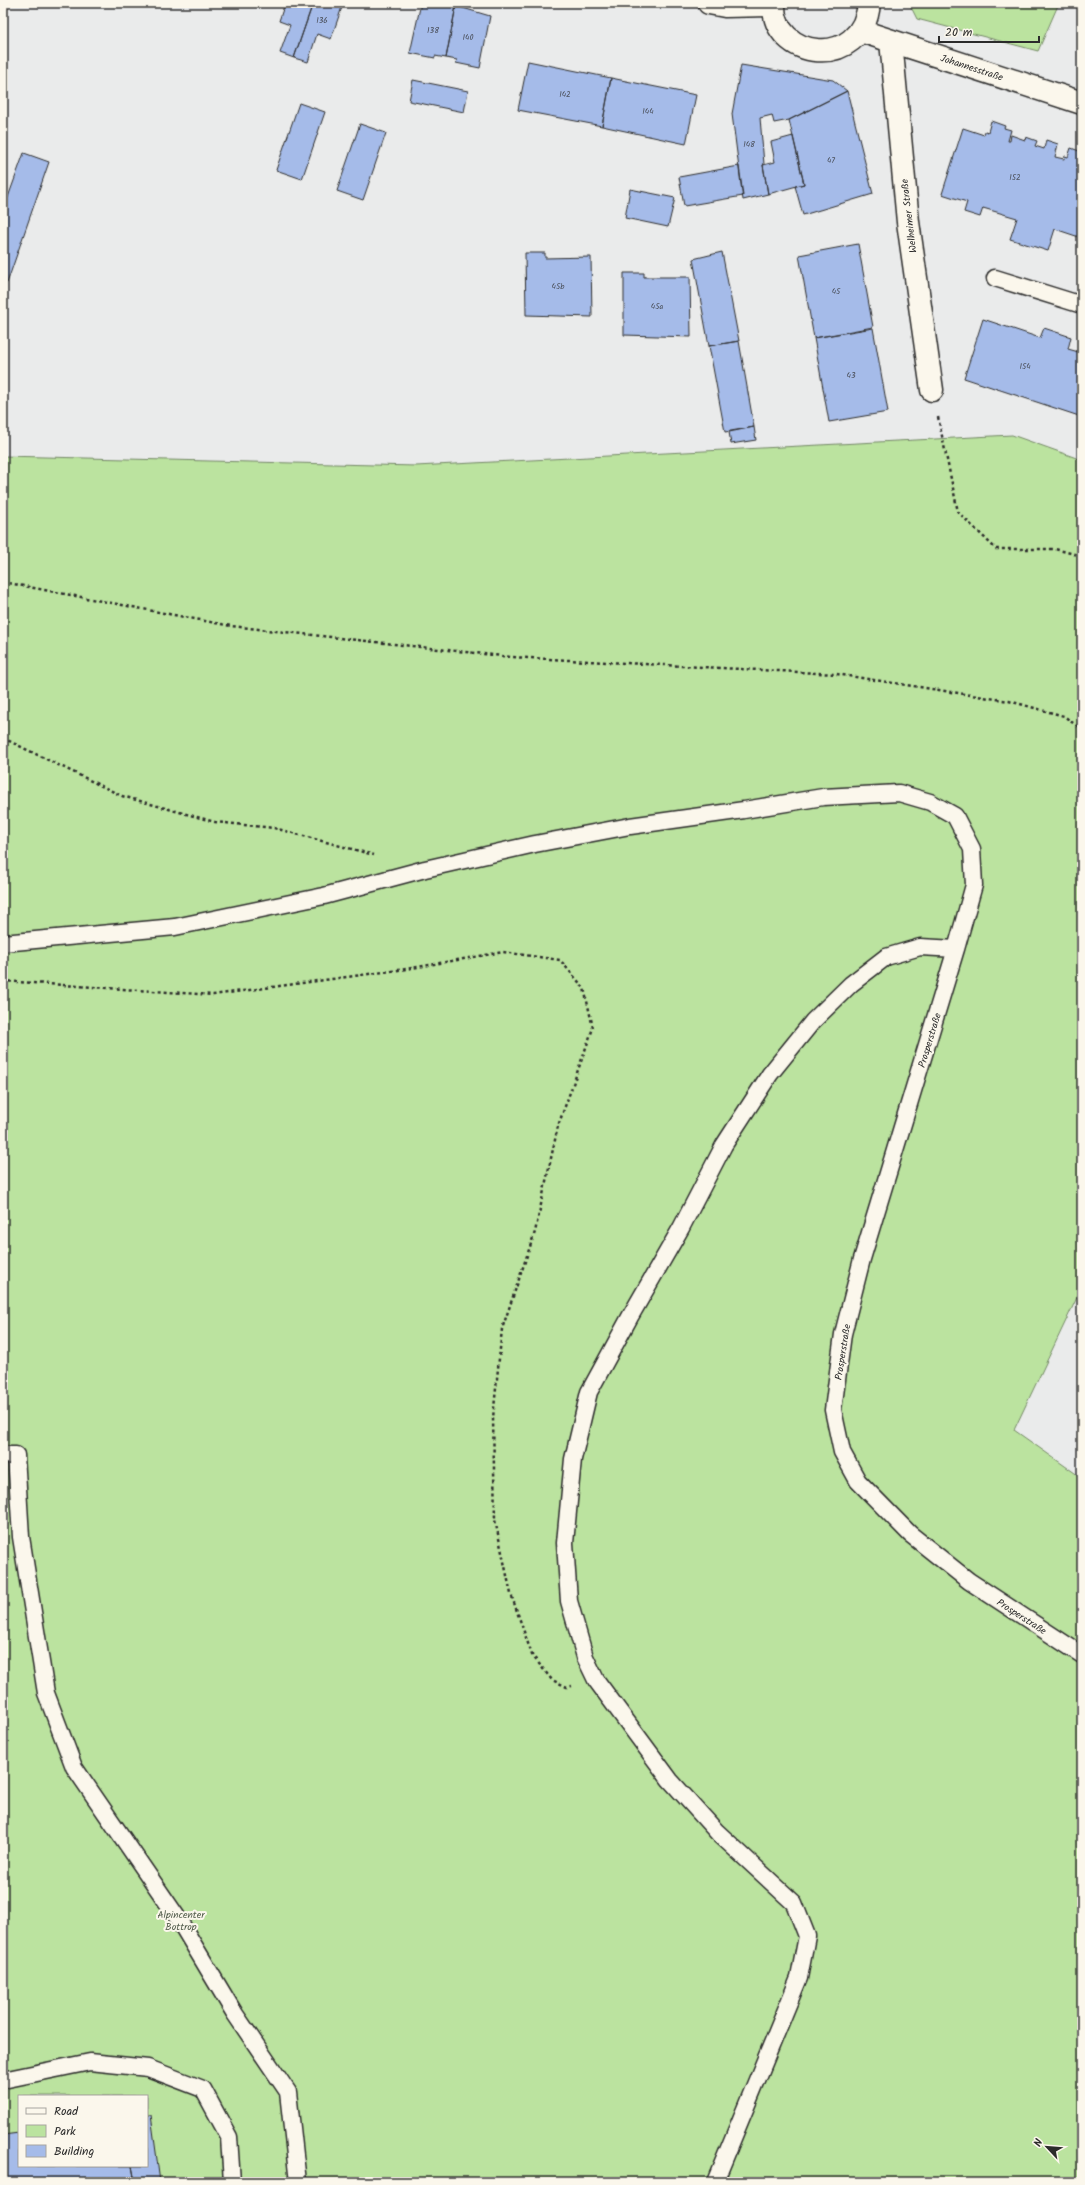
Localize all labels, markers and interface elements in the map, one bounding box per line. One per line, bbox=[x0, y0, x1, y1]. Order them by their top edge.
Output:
house number: 136 bbox=[316, 14, 328, 27]
scale bar bbox=[939, 18, 1039, 44]
text: 20 m bbox=[945, 23, 973, 42]
house number: 138 bbox=[427, 24, 439, 37]
house number: 140 bbox=[463, 31, 473, 44]
street label: Johannesstraße bbox=[938, 50, 1006, 86]
house number: 142 bbox=[559, 88, 571, 101]
house number: 144 bbox=[642, 105, 654, 118]
house number: 148 bbox=[743, 138, 755, 151]
house number: 47 bbox=[827, 154, 835, 167]
house number: 152 bbox=[1009, 171, 1021, 184]
street label: Welheimer Straße bbox=[896, 178, 921, 254]
house number: 45b bbox=[552, 280, 565, 293]
house number: 45 bbox=[832, 285, 841, 298]
house number: 45a bbox=[651, 300, 663, 313]
house number: 154 bbox=[1019, 360, 1031, 373]
house number: 43 bbox=[847, 369, 856, 382]
street label: Prosperstraße bbox=[914, 1010, 946, 1070]
street label: Prosperstraße bbox=[831, 1322, 855, 1381]
street label: Prosperstraße bbox=[993, 1595, 1050, 1639]
park label: Alpincenter Bottrop bbox=[158, 1907, 205, 1935]
legend bbox=[18, 2095, 148, 2167]
text: Road bbox=[54, 2102, 79, 2121]
text: Park bbox=[54, 2122, 76, 2141]
north arrow bbox=[1027, 2127, 1067, 2167]
text: N bbox=[1029, 2136, 1049, 2150]
text: Building bbox=[54, 2142, 94, 2161]

